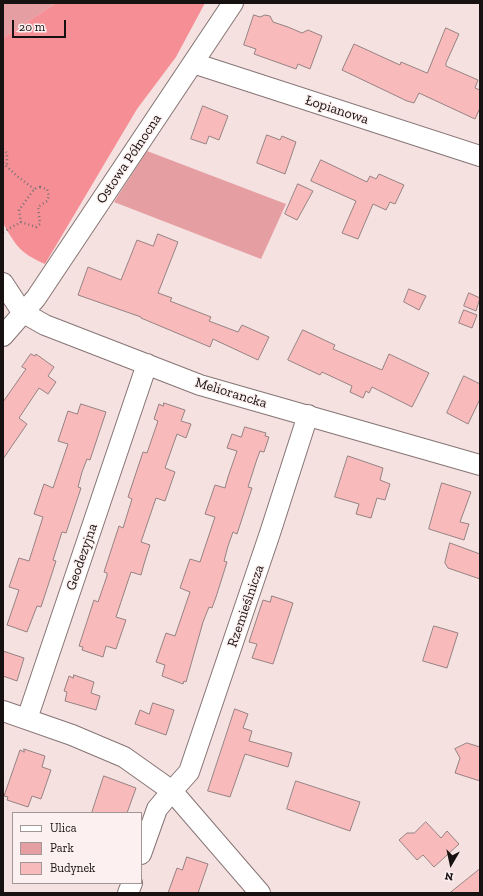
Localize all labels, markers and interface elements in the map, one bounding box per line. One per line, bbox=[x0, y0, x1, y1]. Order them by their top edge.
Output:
scale bar bbox=[14, 12, 68, 38]
text: 20 m bbox=[19, 20, 45, 34]
street label: Łopianowa bbox=[303, 92, 371, 128]
street label: Ostowa Północna bbox=[93, 111, 165, 207]
street label: Meliorancka bbox=[193, 374, 269, 412]
street label: Geodezyjna bbox=[63, 521, 101, 593]
street label: Rzemieślnicza bbox=[224, 563, 268, 649]
legend bbox=[12, 812, 142, 884]
text: Ulica bbox=[50, 821, 77, 835]
text: Park bbox=[50, 841, 74, 855]
north arrow bbox=[431, 844, 471, 884]
text: Budynek bbox=[50, 861, 95, 875]
text: N bbox=[444, 869, 454, 883]

